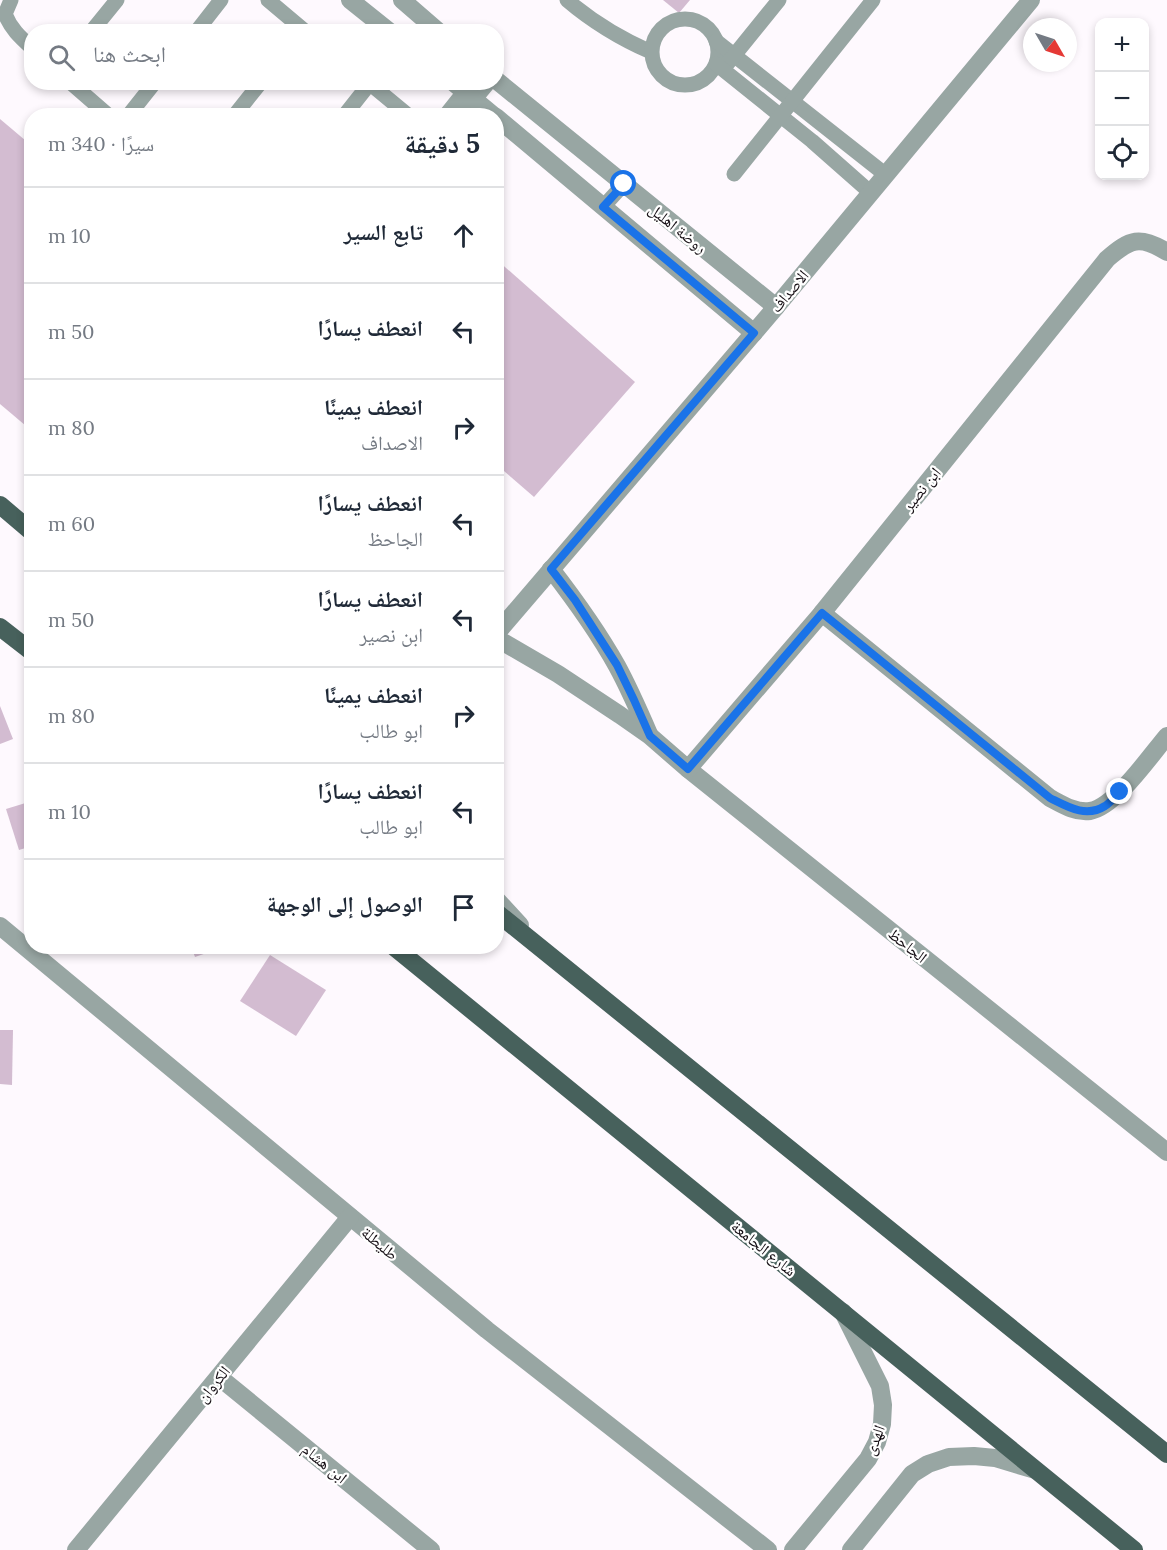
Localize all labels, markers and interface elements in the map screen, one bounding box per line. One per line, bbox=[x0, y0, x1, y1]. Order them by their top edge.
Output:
north arrow bbox=[1023, 18, 1077, 72]
map controls bbox=[1095, 18, 1149, 180]
button: + bbox=[1095, 18, 1149, 72]
search box bbox=[24, 24, 504, 90]
text: ابحث هنا bbox=[93, 40, 166, 68]
icon: search bbox=[45, 41, 78, 74]
button: − bbox=[1095, 72, 1149, 126]
button: locate bbox=[1095, 126, 1149, 180]
text: 5 دقيقة bbox=[405, 127, 480, 160]
text: سيرًا · 340 m bbox=[48, 131, 154, 156]
route start bbox=[610, 170, 636, 196]
street label: روضة اهليل bbox=[644, 199, 711, 258]
text: تابع السير bbox=[344, 218, 423, 246]
icon: ahead bbox=[447, 219, 480, 252]
text: 10 m bbox=[48, 223, 91, 248]
street label: الاصداف bbox=[765, 266, 813, 316]
text: انعطف يسارًا bbox=[317, 314, 423, 342]
icon: left bbox=[447, 315, 480, 348]
text: 50 m bbox=[48, 319, 94, 344]
text: انعطف يمينًا bbox=[324, 393, 423, 421]
icon: right bbox=[447, 411, 480, 444]
text: 80 m bbox=[48, 415, 95, 440]
text: الاصداف bbox=[361, 430, 423, 455]
street label: ابن نصير bbox=[897, 463, 946, 516]
text: انعطف يسارًا bbox=[317, 489, 423, 517]
icon: left bbox=[447, 507, 480, 540]
text: 60 m bbox=[48, 511, 95, 536]
text: الجاحظ bbox=[367, 526, 423, 551]
text: انعطف يسارًا bbox=[317, 585, 423, 613]
icon: left bbox=[447, 603, 480, 636]
text: 50 m bbox=[48, 607, 94, 632]
text: ابن نصير bbox=[359, 622, 423, 647]
text: انعطف يمينًا bbox=[324, 681, 423, 709]
icon: right bbox=[447, 699, 480, 732]
text: 80 m bbox=[48, 703, 95, 728]
text: ابو طالب bbox=[359, 718, 423, 743]
text: انعطف يسارًا bbox=[317, 777, 423, 805]
route end bbox=[1106, 778, 1132, 804]
icon: left bbox=[447, 795, 480, 828]
text: 10 m bbox=[48, 799, 91, 824]
text: ابو طالب bbox=[359, 814, 423, 839]
text: الوصول إلى الوجهة bbox=[267, 890, 423, 918]
icon: arrive bbox=[447, 891, 480, 924]
street label: الجاحظ bbox=[884, 923, 932, 967]
street label: شارع الجامعة bbox=[727, 1216, 800, 1281]
street label: طليطلة bbox=[358, 1222, 402, 1264]
street label: الكروان bbox=[192, 1362, 235, 1407]
street label: الهدى bbox=[859, 1422, 890, 1458]
street label: ابن هشام bbox=[298, 1439, 352, 1488]

